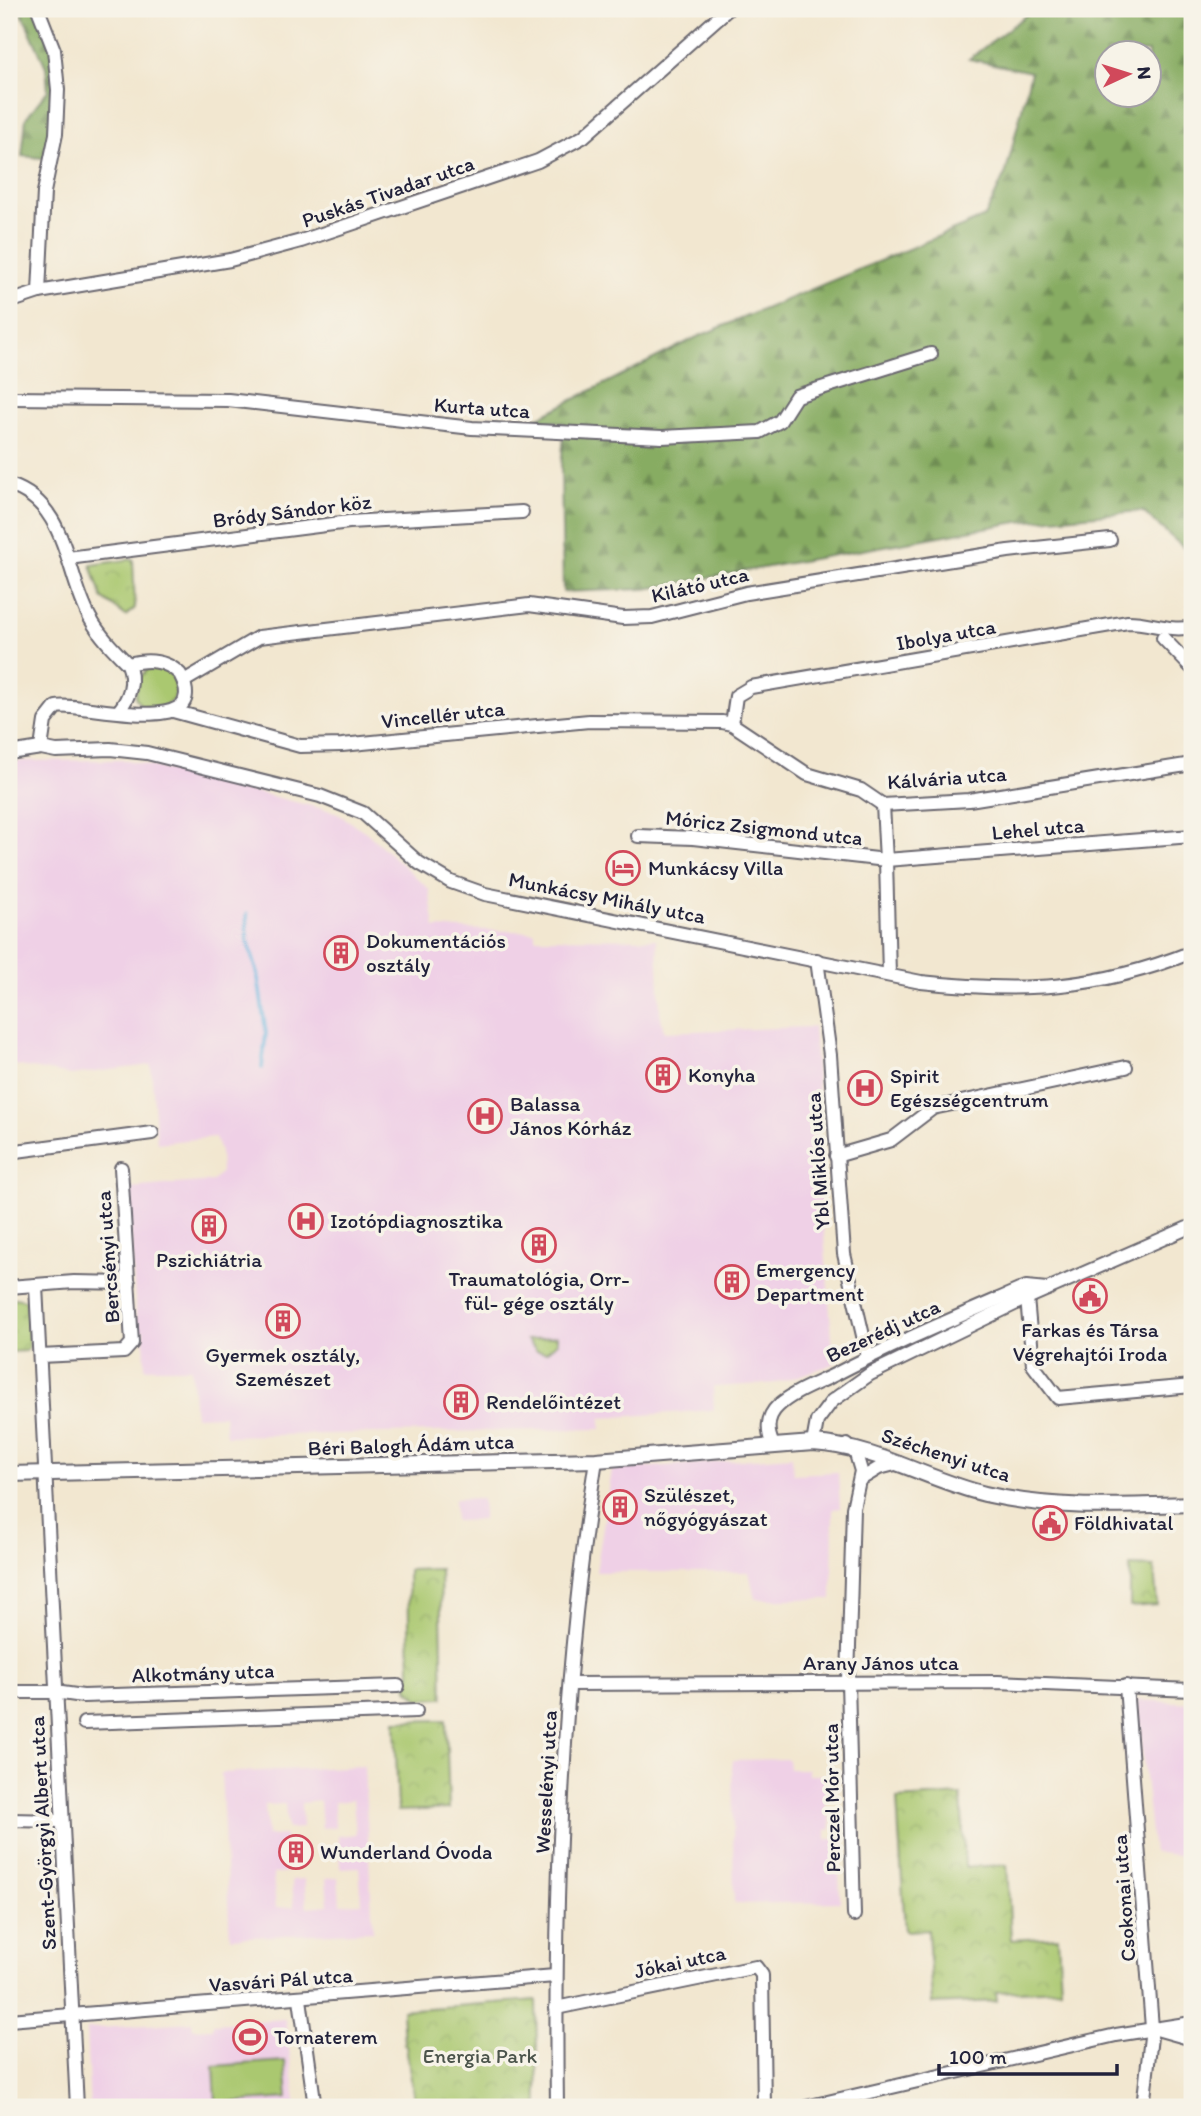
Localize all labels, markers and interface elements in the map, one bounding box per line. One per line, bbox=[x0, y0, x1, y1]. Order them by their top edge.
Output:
north arrow bbox=[1092, 38, 1162, 108]
text: N bbox=[1133, 66, 1156, 80]
street label: Puskás Tivadar utca bbox=[298, 150, 477, 233]
street label: Kurta utca bbox=[433, 392, 531, 423]
street label: Bródy Sándor köz bbox=[211, 488, 373, 533]
street label: Kilátó utca bbox=[649, 561, 751, 608]
street label: Ibolya utca bbox=[894, 613, 998, 656]
street label: Vincellér utca bbox=[380, 696, 506, 733]
street label: Kálvária utca bbox=[886, 761, 1008, 794]
street label: Móricz Zsigmond utca bbox=[664, 805, 864, 850]
street label: Lehel utca bbox=[991, 812, 1085, 845]
hotel icon: Munkácsy Villa bbox=[604, 849, 642, 887]
place label: Munkácsy Villa bbox=[648, 855, 783, 880]
street label: Munkácsy Mihály utca bbox=[507, 866, 708, 929]
place label: Dokumentációs osztály bbox=[366, 928, 506, 977]
building icon: Dokumentációs osztály bbox=[322, 934, 360, 972]
building icon: Konyha bbox=[644, 1056, 682, 1094]
place label: Konyha bbox=[688, 1062, 755, 1087]
place label: Spirit Egészségcentrum bbox=[890, 1063, 1049, 1112]
hospital icon: Spirit Egészségcentrum bbox=[846, 1069, 884, 1107]
place label: Balassa János Kórház bbox=[510, 1091, 632, 1140]
street label: Ybl Miklós utca bbox=[800, 1091, 835, 1231]
hospital icon: Balassa János Kórház bbox=[466, 1097, 504, 1135]
street label: Bercsényi utca bbox=[90, 1190, 125, 1324]
hospital icon: Izotópdiagnosztika bbox=[287, 1202, 325, 1240]
building icon: Pszichiátria bbox=[190, 1207, 228, 1245]
place label: Izotópdiagnosztika bbox=[330, 1208, 503, 1233]
building icon: Traumatológia, Orr- fül- gége osztály bbox=[520, 1226, 558, 1264]
place label: Pszichiátria bbox=[156, 1247, 262, 1272]
place label: Emergency Department bbox=[756, 1257, 864, 1306]
building icon: Emergency Department bbox=[713, 1263, 751, 1301]
place label: Traumatológia, Orr- fül- gége osztály bbox=[448, 1266, 630, 1315]
public building icon: Farkas és Társa Végrehajtói Iroda bbox=[1071, 1277, 1109, 1315]
street label: Bezerédj utca bbox=[822, 1293, 944, 1368]
building icon: Gyermek osztály, Szemészet bbox=[264, 1302, 302, 1340]
place label: Farkas és Társa Végrehajtói Iroda bbox=[1013, 1317, 1167, 1366]
place label: Gyermek osztály, Szemészet bbox=[206, 1342, 360, 1391]
building icon: Rendelőintézet bbox=[442, 1383, 480, 1421]
place label: Rendelőintézet bbox=[486, 1389, 621, 1414]
street label: Széchenyi utca bbox=[878, 1422, 1014, 1487]
street label: Béri Balogh Ádám utca bbox=[307, 1428, 515, 1461]
place label: Szülészet, nőgyógyászat bbox=[644, 1482, 768, 1531]
building icon: Szülészet, nőgyógyászat bbox=[601, 1488, 639, 1526]
public building icon: Földhivatal bbox=[1031, 1504, 1069, 1542]
place label: Földhivatal bbox=[1074, 1510, 1173, 1535]
street label: Arany János utca bbox=[803, 1650, 959, 1675]
street label: Alkotmány utca bbox=[131, 1658, 275, 1687]
street label: Wesselényi utca bbox=[529, 1710, 562, 1854]
street label: Szent-Györgyi Albert utca bbox=[24, 1715, 61, 1951]
street label: Perczel Mór utca bbox=[818, 1723, 845, 1873]
building icon: Wunderland Óvoda bbox=[277, 1833, 315, 1871]
street label: Csokonai utca bbox=[1107, 1833, 1140, 1963]
place label: Wunderland Óvoda bbox=[320, 1839, 492, 1864]
street label: Jókai utca bbox=[632, 1940, 728, 1983]
street label: Vasvári Pál utca bbox=[208, 1962, 354, 1997]
sports icon: Tornaterem bbox=[231, 2018, 269, 2056]
place label: Tornaterem bbox=[274, 2024, 378, 2049]
scale bar bbox=[939, 2032, 1117, 2076]
park label: Energia Park bbox=[423, 2043, 537, 2068]
text: 100 m bbox=[949, 2044, 1007, 2069]

